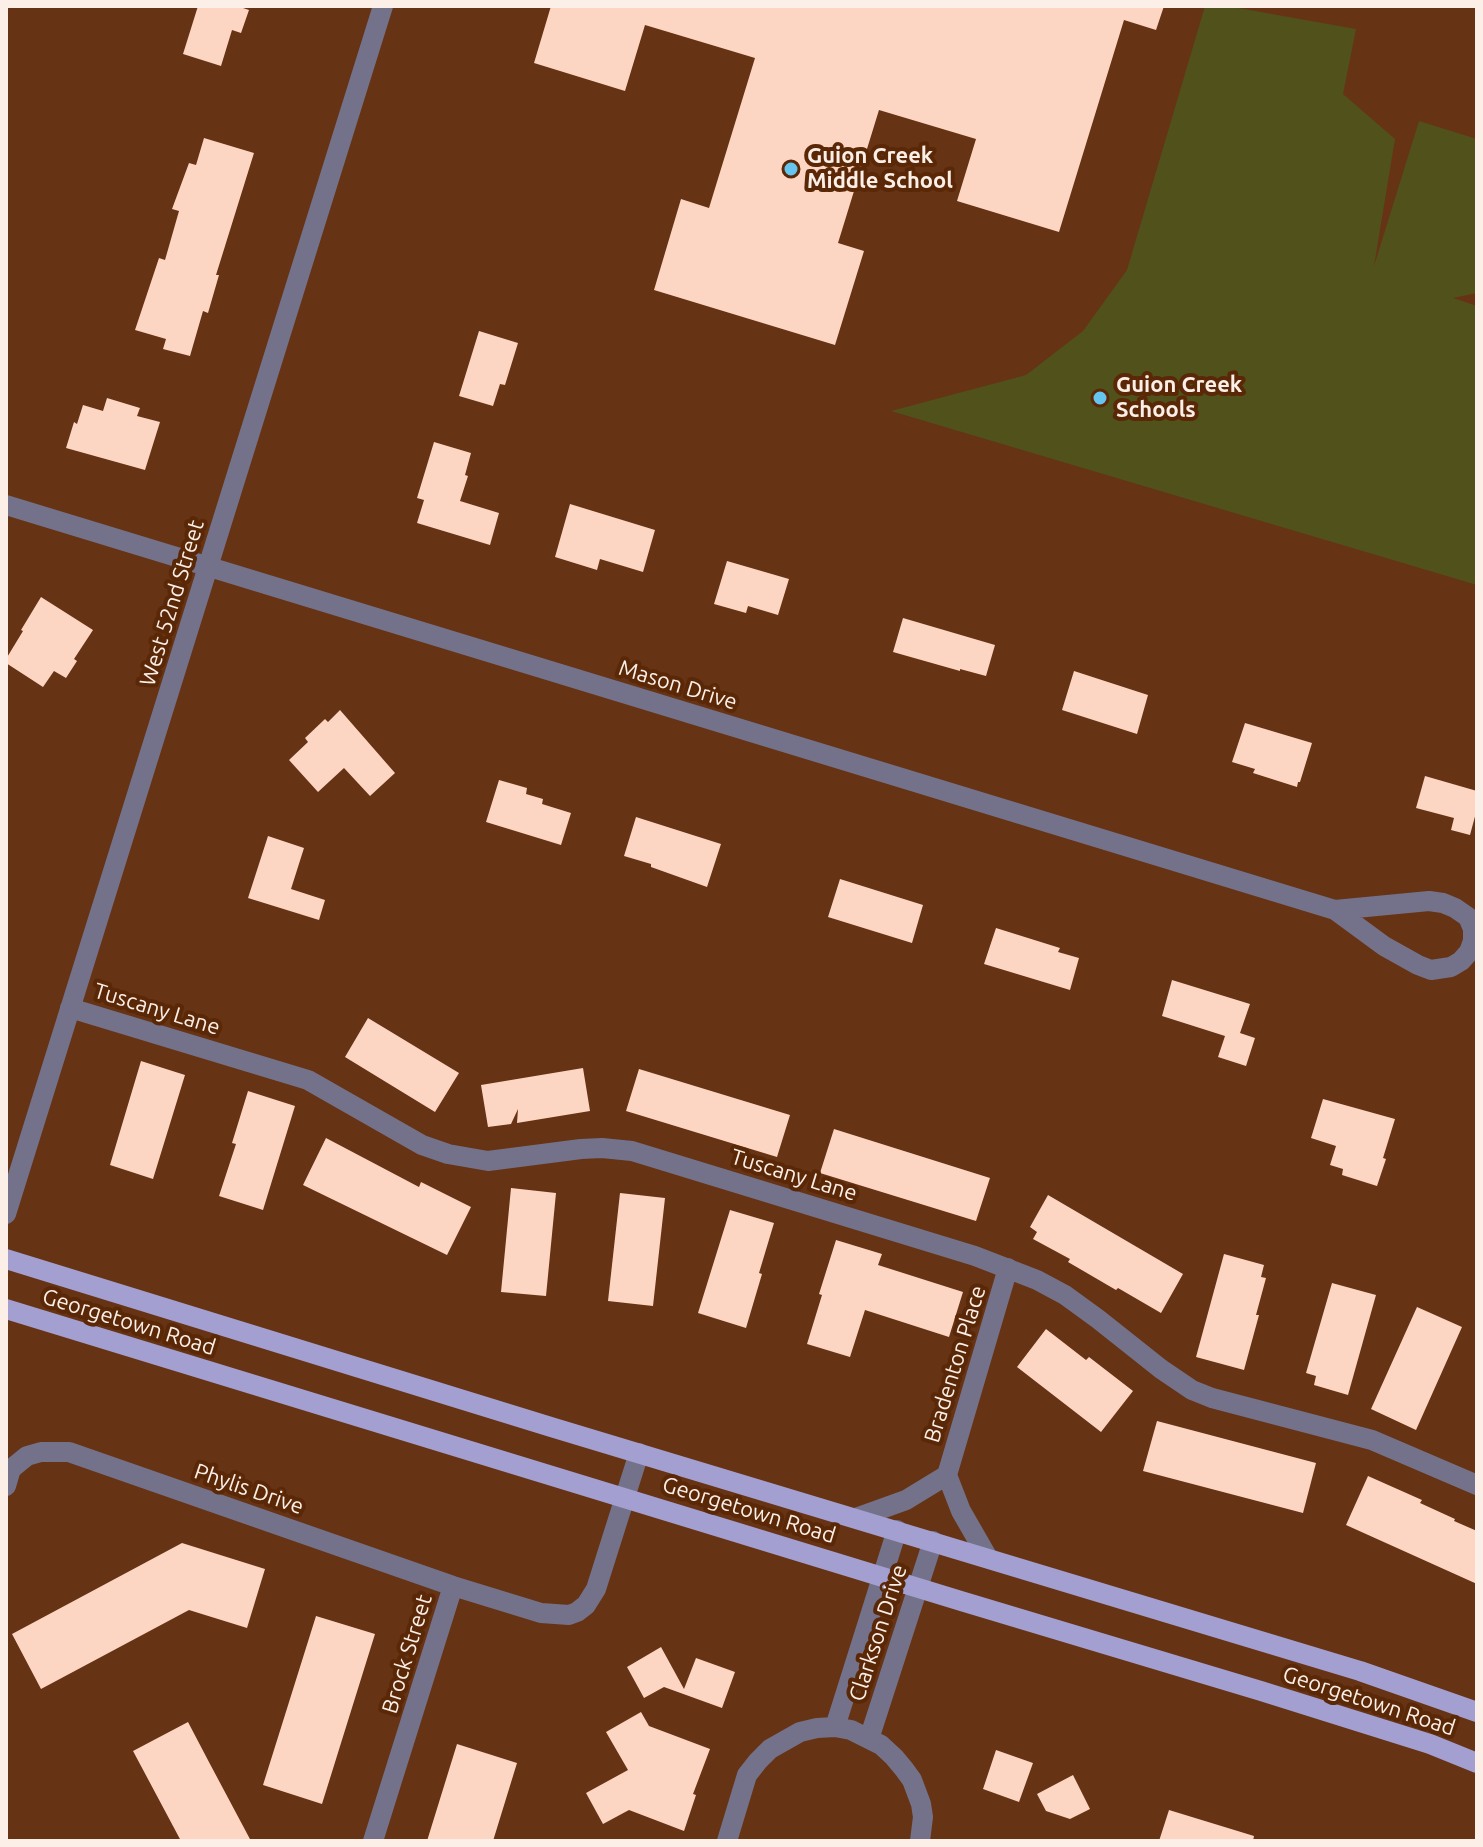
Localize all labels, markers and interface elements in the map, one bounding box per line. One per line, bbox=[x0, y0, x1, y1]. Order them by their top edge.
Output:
place label: Guion Creek Middle School bbox=[807, 143, 953, 194]
marker: Guion Creek Middle School bbox=[782, 160, 800, 178]
place label: Guion Creek Schools bbox=[1116, 372, 1242, 424]
marker: Guion Creek Schools bbox=[1091, 389, 1109, 407]
street label: West 52nd Street bbox=[134, 517, 210, 689]
street label: Mason Drive bbox=[616, 654, 740, 716]
street label: Tuscany Lane bbox=[91, 977, 223, 1041]
street label: Tuscany Lane bbox=[728, 1143, 860, 1207]
street label: Bradenton Place bbox=[919, 1282, 991, 1446]
street label: Georgetown Road bbox=[39, 1283, 219, 1361]
street label: Phylis Drive bbox=[191, 1458, 307, 1520]
street label: Georgetown Road bbox=[659, 1471, 839, 1549]
street label: Clarkson Drive bbox=[843, 1561, 913, 1705]
street label: Brock Street bbox=[376, 1591, 438, 1717]
street label: Georgetown Road bbox=[1280, 1661, 1458, 1741]

